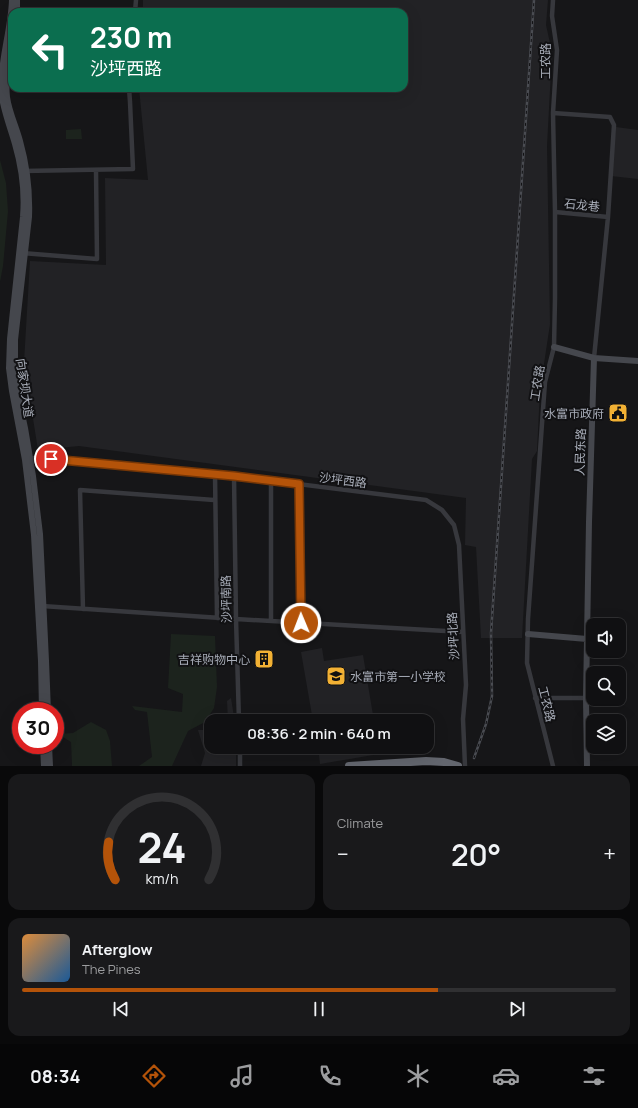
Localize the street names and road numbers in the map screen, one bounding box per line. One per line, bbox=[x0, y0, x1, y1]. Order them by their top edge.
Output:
street label: 工农路 bbox=[537, 43, 554, 79]
street label: 石龙巷 bbox=[563, 195, 601, 215]
street label: 向家坝大道 bbox=[12, 357, 38, 419]
street label: 工农路 bbox=[526, 364, 548, 402]
street label: 人民东路 bbox=[571, 428, 589, 476]
street label: 沙坪西路 bbox=[318, 469, 368, 491]
street label: 沙坪南路 bbox=[217, 575, 235, 623]
street label: 沙坪北路 bbox=[443, 612, 463, 660]
street label: 工农路 bbox=[534, 684, 560, 724]

